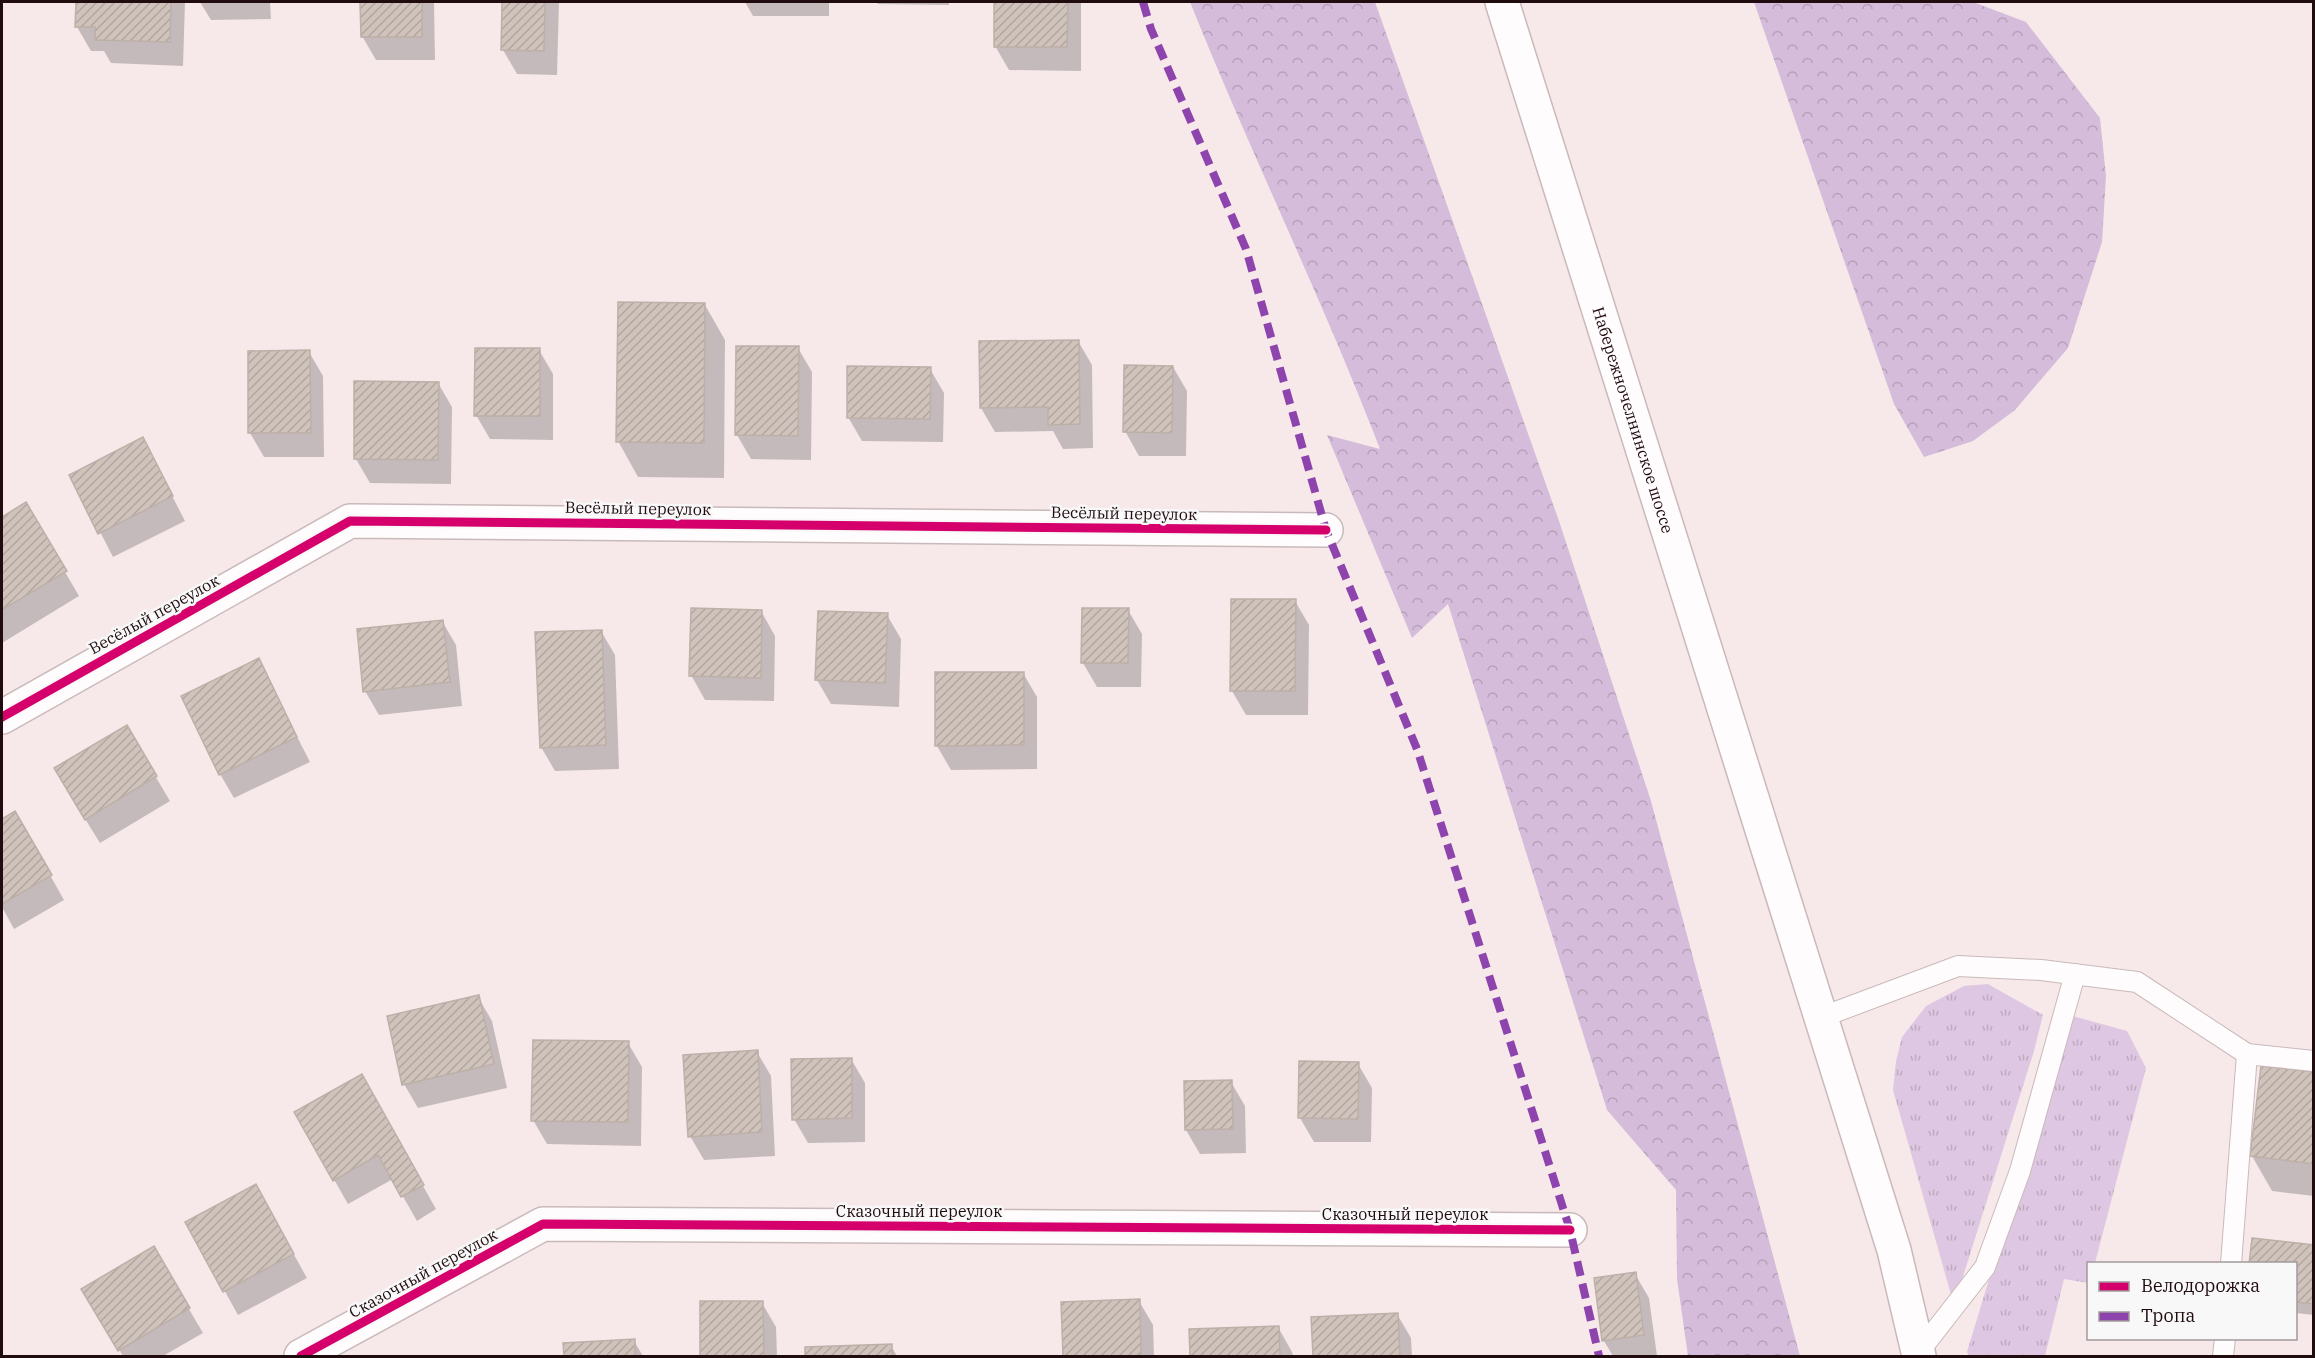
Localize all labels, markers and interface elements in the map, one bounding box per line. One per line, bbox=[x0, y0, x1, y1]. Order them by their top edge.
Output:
street label: Набережночелнинское шоссе bbox=[1588, 304, 1678, 536]
street label: Весёлый переулок bbox=[565, 497, 712, 519]
street label: Весёлый переулок bbox=[1051, 502, 1198, 524]
street label: Весёлый переулок bbox=[85, 569, 223, 658]
street label: Сказочный переулок bbox=[836, 1201, 1003, 1221]
street label: Сказочный переулок bbox=[1322, 1204, 1489, 1224]
street label: Сказочный переулок bbox=[345, 1224, 501, 1322]
legend bbox=[2087, 1262, 2297, 1340]
text: Велодорожка bbox=[2141, 1274, 2260, 1297]
text: Тропа bbox=[2141, 1304, 2196, 1327]

